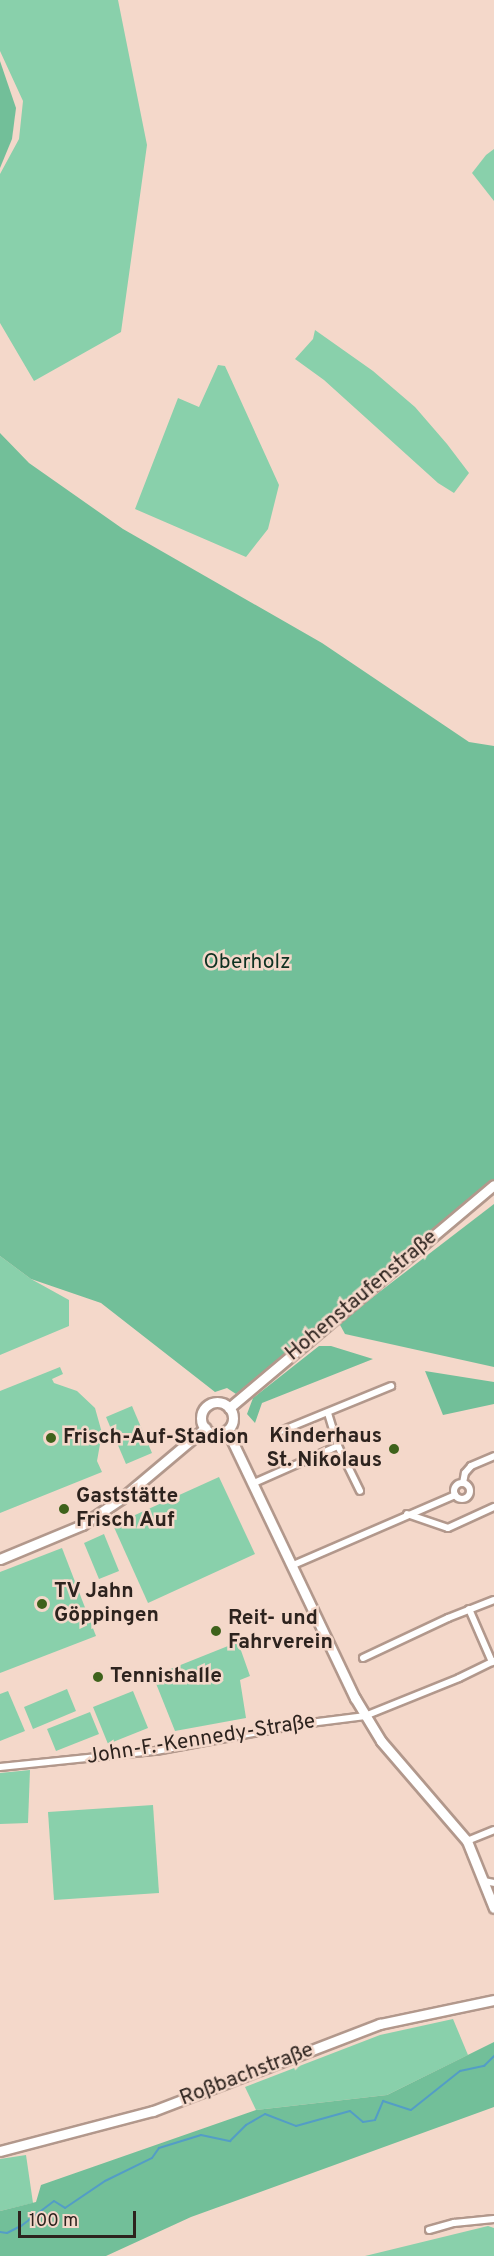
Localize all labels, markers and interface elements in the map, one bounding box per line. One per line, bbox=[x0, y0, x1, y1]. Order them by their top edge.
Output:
park label: Oberholz bbox=[203, 950, 291, 976]
street label: Hohenstaufenstraße bbox=[281, 1225, 443, 1367]
place label: Kinderhaus St. Nikolaus bbox=[266, 1424, 382, 1474]
place label: Frisch-Auf-Stadion bbox=[63, 1425, 249, 1451]
marker: Frisch-Auf-Stadion bbox=[44, 1431, 58, 1445]
marker: Kinderhaus St. Nikolaus bbox=[387, 1442, 401, 1456]
place label: Gaststätte Frisch Auf bbox=[76, 1484, 178, 1534]
marker: Gaststätte Frisch Auf bbox=[57, 1502, 71, 1516]
place label: TV Jahn Göppingen bbox=[54, 1579, 159, 1629]
marker: TV Jahn Göppingen bbox=[35, 1597, 49, 1611]
place label: Reit- und Fahrverein bbox=[228, 1606, 333, 1656]
marker: Reit- und Fahrverein bbox=[209, 1624, 223, 1638]
place label: Tennishalle bbox=[110, 1664, 222, 1690]
marker: Tennishalle bbox=[91, 1670, 105, 1684]
street label: John-F.-Kennedy-Straße bbox=[85, 1709, 317, 1771]
street label: Roßbachstraße bbox=[177, 2038, 317, 2112]
scale bar bbox=[21, 2199, 140, 2237]
text: 100 m bbox=[29, 2210, 78, 2233]

